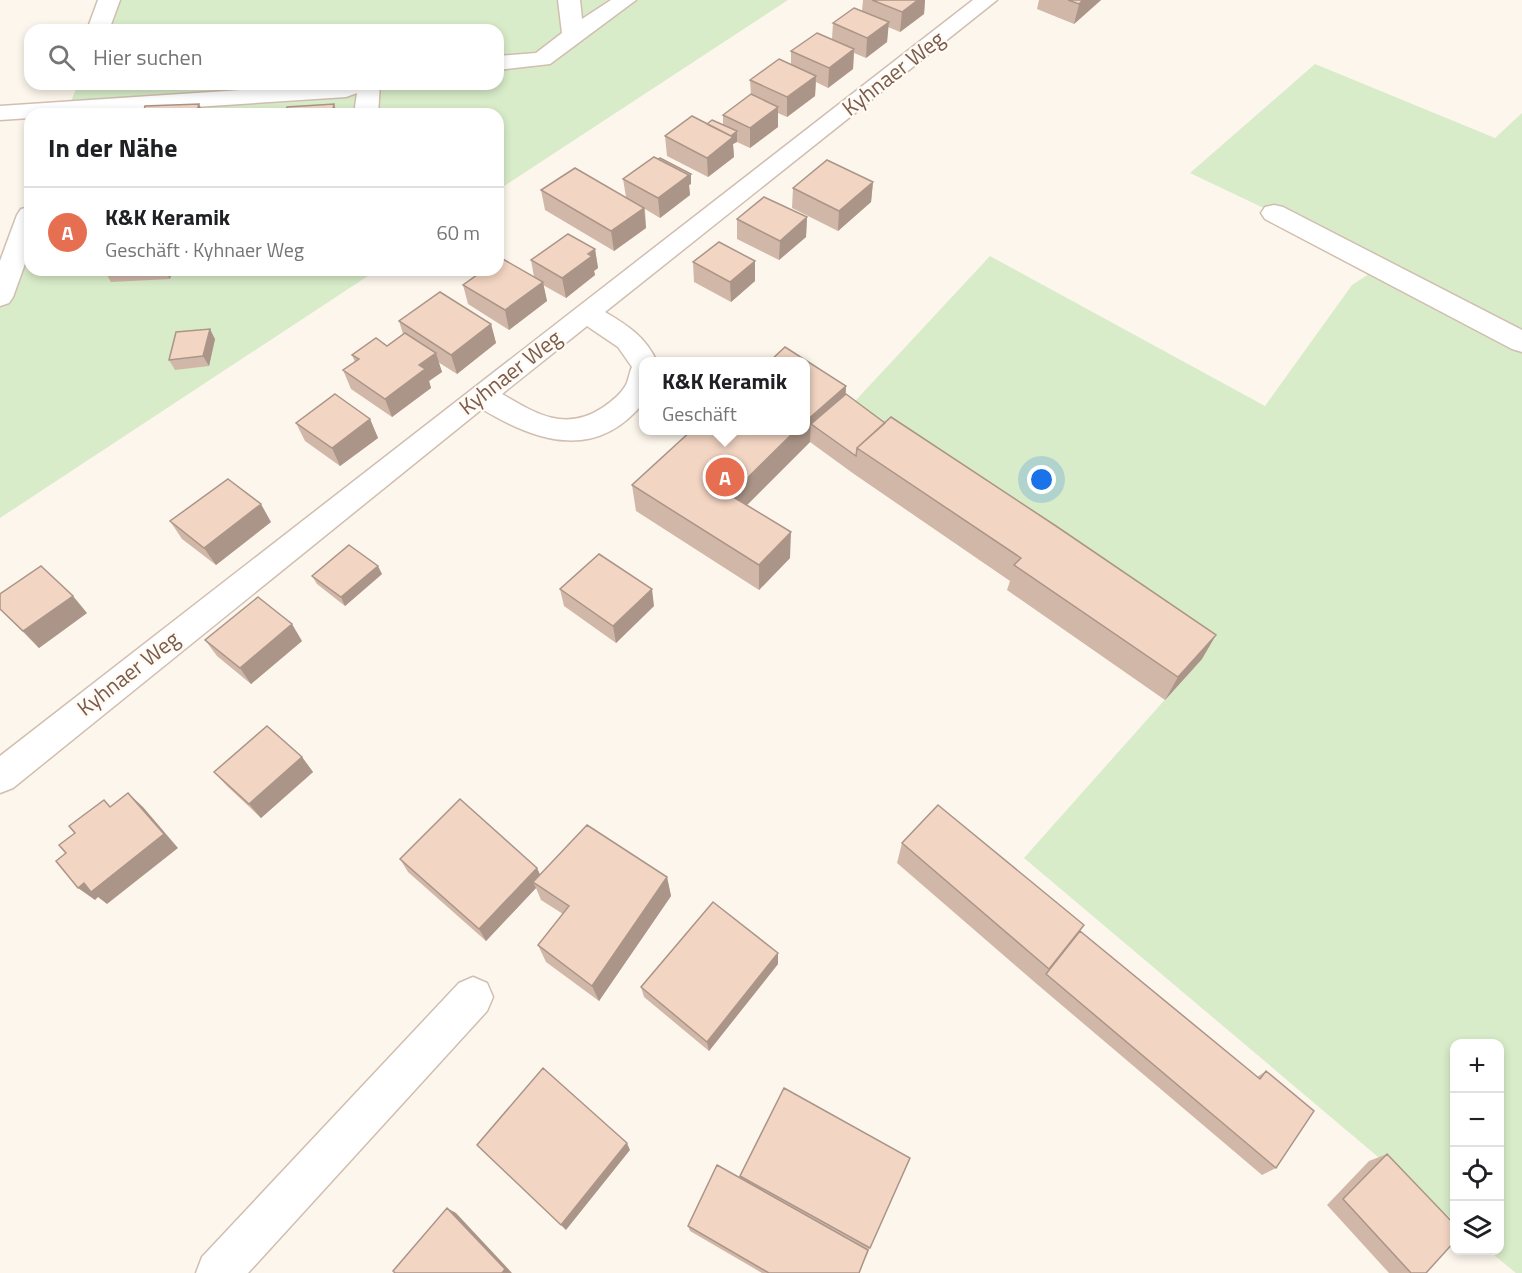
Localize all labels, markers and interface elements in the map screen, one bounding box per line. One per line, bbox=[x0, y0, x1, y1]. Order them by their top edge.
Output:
street label: Kyhnaer Weg bbox=[834, 22, 952, 124]
search box bbox=[24, 24, 504, 90]
text: Hier suchen bbox=[93, 40, 202, 74]
icon: search bbox=[45, 41, 78, 74]
text: In der Nähe bbox=[48, 128, 177, 167]
text: K&K Keramik bbox=[105, 200, 230, 234]
text: A bbox=[61, 217, 74, 248]
text: 60 m bbox=[436, 217, 480, 248]
text: Geschäft · Kyhnaer Weg bbox=[105, 234, 304, 265]
street label: Kyhnaer Weg bbox=[451, 321, 569, 423]
popup bbox=[639, 357, 810, 435]
text: K&K Keramik bbox=[662, 364, 787, 398]
text: Geschäft bbox=[662, 398, 737, 429]
pin: A bbox=[706, 454, 744, 500]
your location bbox=[1027, 465, 1056, 494]
street label: Kyhnaer Weg bbox=[69, 622, 187, 724]
map controls bbox=[1450, 1039, 1504, 1255]
button: + bbox=[1450, 1039, 1504, 1093]
button: − bbox=[1450, 1093, 1504, 1147]
button: locate bbox=[1450, 1147, 1504, 1201]
button: layers bbox=[1450, 1201, 1504, 1255]

